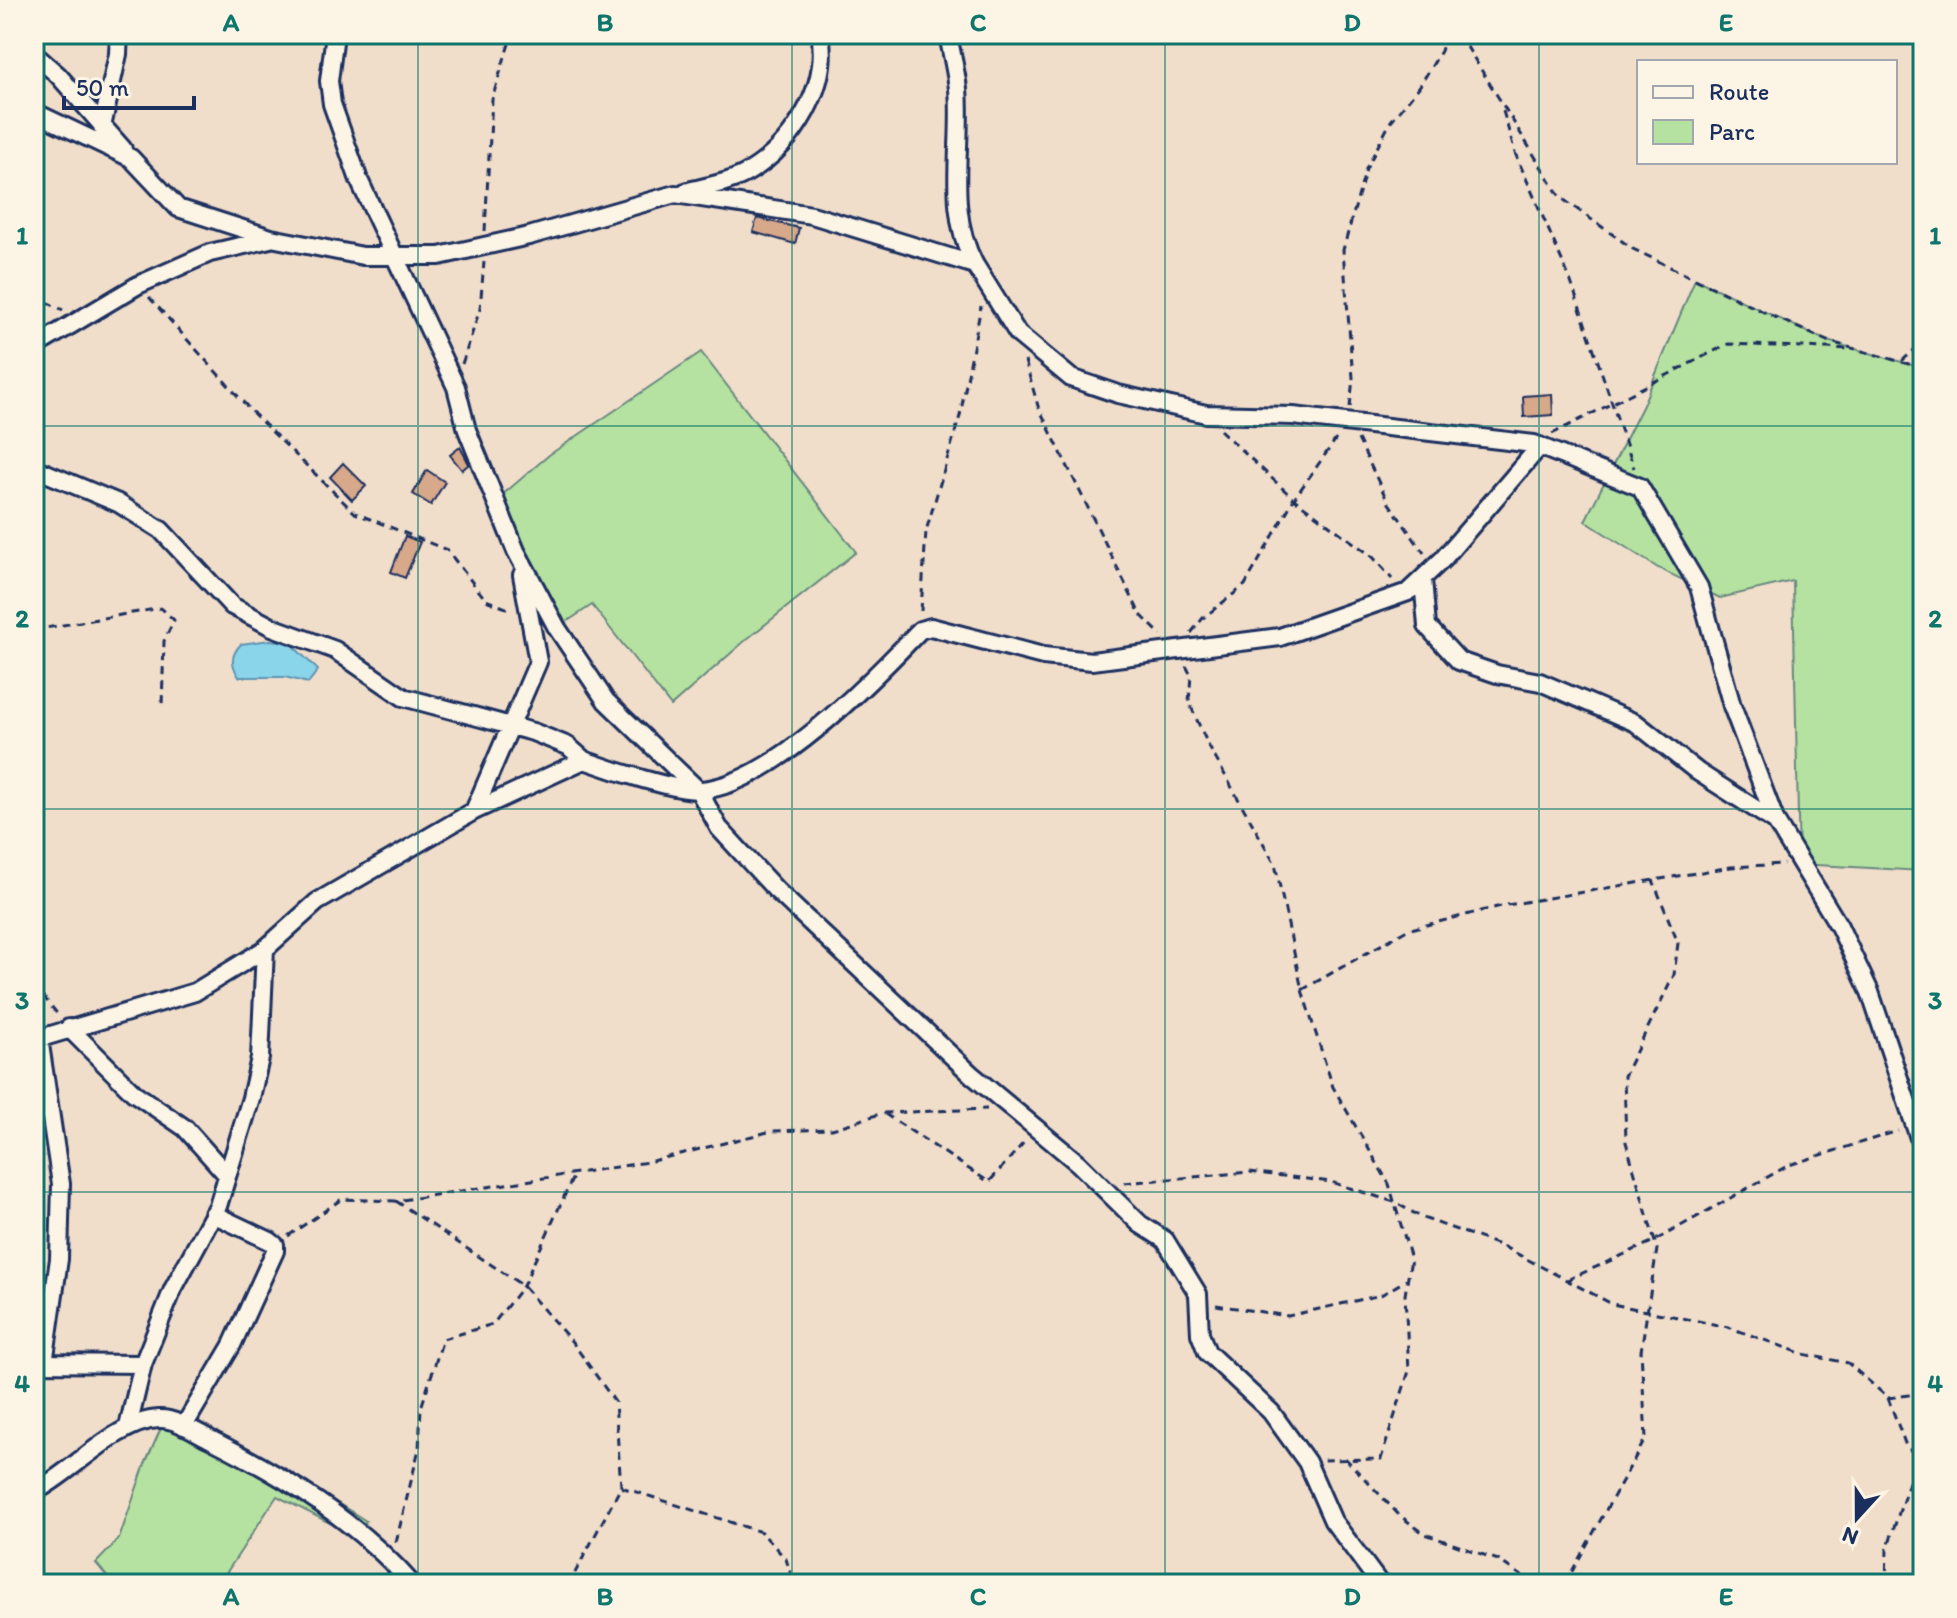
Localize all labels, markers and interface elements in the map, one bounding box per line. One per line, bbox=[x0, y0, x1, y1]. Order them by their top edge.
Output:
text: A bbox=[222, 6, 240, 38]
text: B bbox=[597, 6, 614, 38]
text: C bbox=[970, 6, 987, 38]
text: D bbox=[1343, 6, 1361, 38]
text: E bbox=[1719, 6, 1733, 38]
scale bar bbox=[64, 60, 194, 110]
legend bbox=[1637, 60, 1897, 164]
text: 50 m bbox=[76, 73, 129, 102]
text: Route bbox=[1709, 77, 1769, 106]
text: Parc bbox=[1709, 117, 1755, 146]
text: 1 bbox=[16, 219, 28, 251]
text: 1 bbox=[1929, 219, 1941, 251]
text: 2 bbox=[15, 602, 29, 634]
text: 2 bbox=[1928, 602, 1942, 634]
text: 3 bbox=[15, 984, 29, 1016]
text: 3 bbox=[1928, 984, 1942, 1016]
text: 4 bbox=[14, 1367, 30, 1399]
text: 4 bbox=[1927, 1367, 1943, 1399]
north arrow bbox=[1817, 1478, 1897, 1558]
text: N bbox=[1838, 1521, 1862, 1551]
text: A bbox=[222, 1580, 240, 1612]
text: B bbox=[597, 1580, 614, 1612]
text: C bbox=[970, 1580, 987, 1612]
text: D bbox=[1343, 1580, 1361, 1612]
text: E bbox=[1719, 1580, 1733, 1612]

